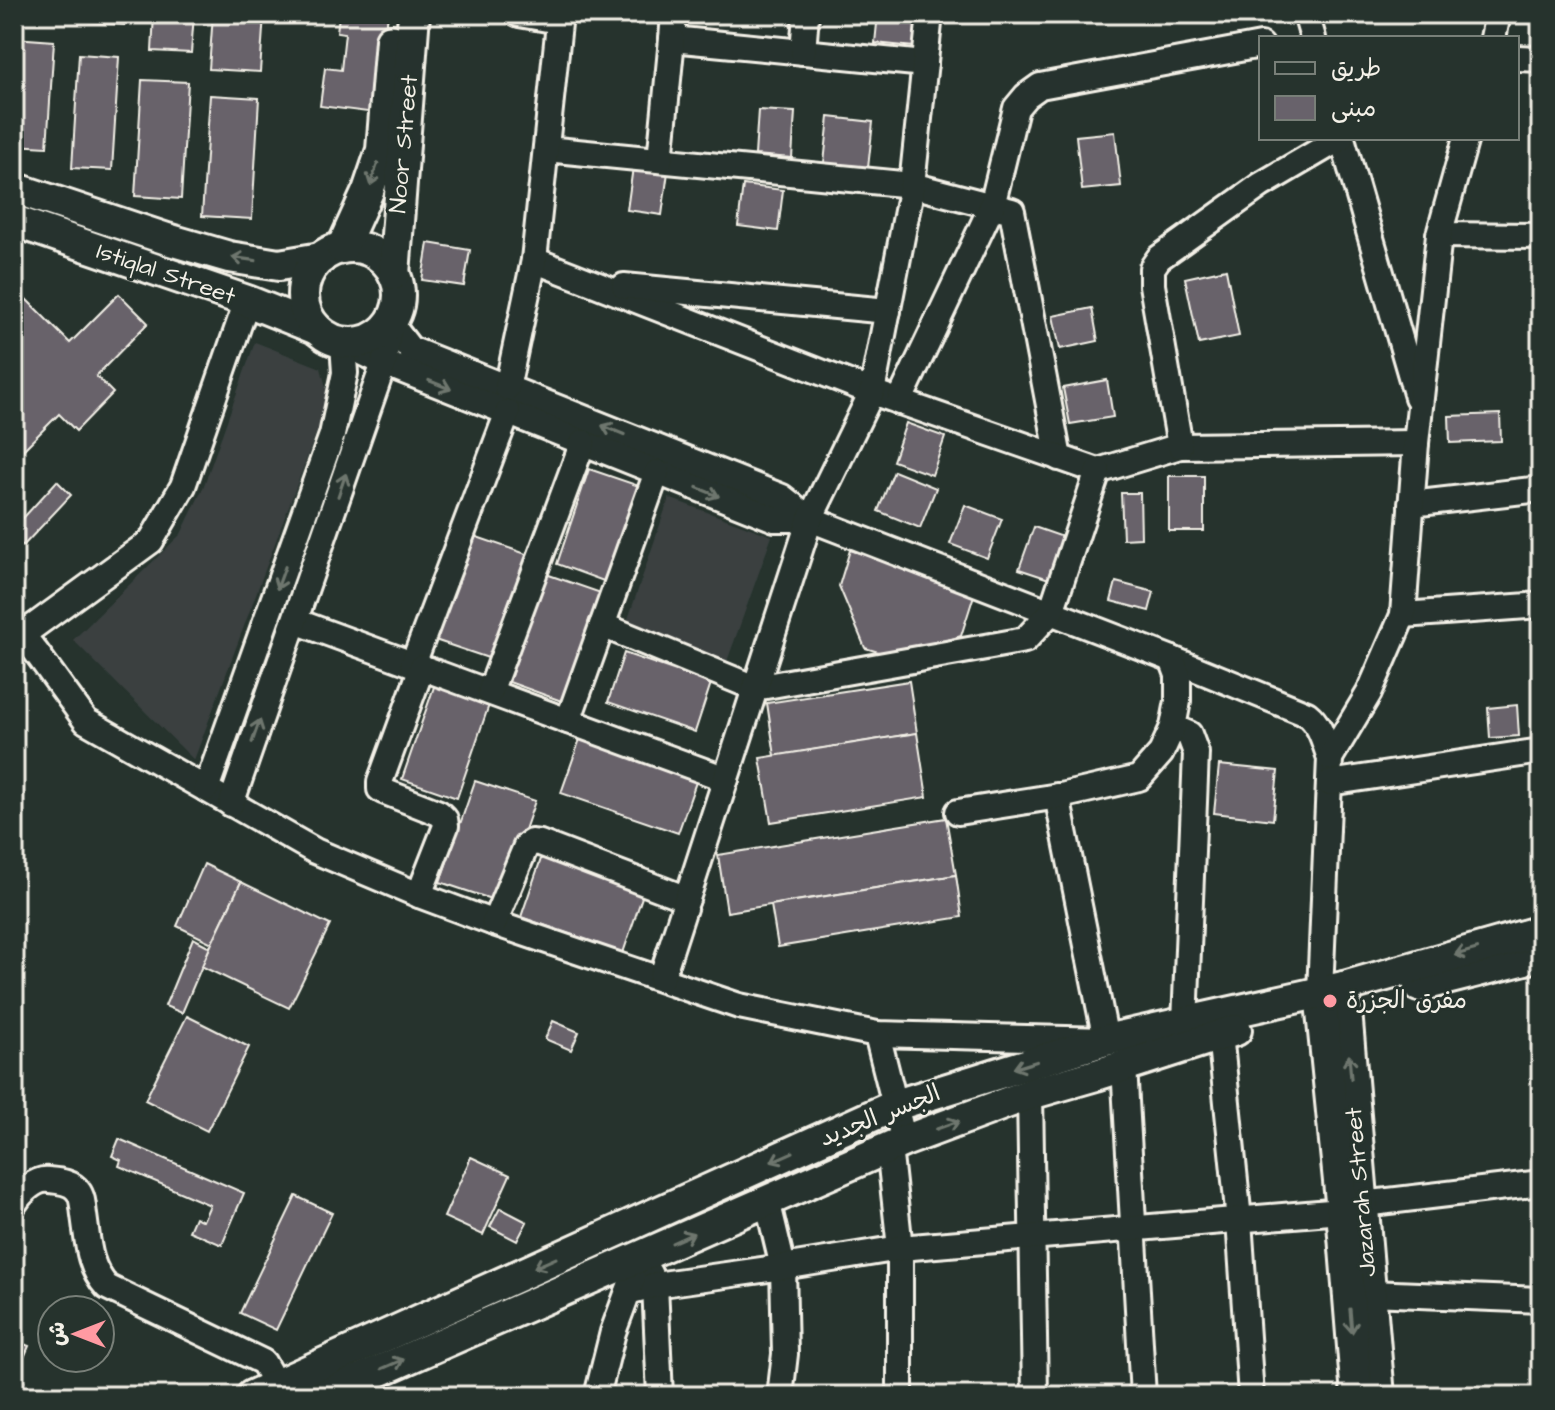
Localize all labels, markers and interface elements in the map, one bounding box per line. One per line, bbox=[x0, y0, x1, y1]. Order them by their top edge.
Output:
legend bbox=[1259, 36, 1519, 140]
text: طريق bbox=[1331, 52, 1381, 86]
street label: Noor Street bbox=[381, 73, 427, 215]
text: مبنى bbox=[1331, 92, 1376, 126]
one-way arrow bbox=[365, 161, 380, 186]
street label: Istiqlal Street bbox=[92, 234, 240, 314]
one-way arrow bbox=[232, 251, 257, 266]
one-way arrow bbox=[427, 379, 452, 393]
one-way arrow bbox=[601, 422, 626, 436]
one-way arrow bbox=[335, 473, 350, 498]
one-way arrow bbox=[695, 485, 720, 500]
one-way arrow bbox=[273, 565, 287, 590]
one-way arrow bbox=[250, 718, 265, 743]
one-way arrow bbox=[1454, 946, 1479, 960]
place label: مفرق الجزرة bbox=[1346, 984, 1467, 1018]
marker: مفرق الجزرة bbox=[1321, 992, 1339, 1010]
one-way arrow bbox=[1343, 1054, 1358, 1081]
one-way arrow bbox=[1012, 1058, 1038, 1073]
street label: الجسر الجديد bbox=[814, 1076, 946, 1156]
street label: Jazarah Street bbox=[1337, 1106, 1385, 1278]
one-way arrow bbox=[935, 1116, 960, 1131]
one-way arrow bbox=[770, 1150, 794, 1165]
one-way arrow bbox=[671, 1230, 695, 1245]
one-way arrow bbox=[533, 1257, 557, 1272]
north arrow bbox=[36, 1294, 116, 1374]
one-way arrow bbox=[1344, 1307, 1359, 1334]
text: ش bbox=[42, 1322, 73, 1346]
one-way arrow bbox=[380, 1355, 405, 1370]

